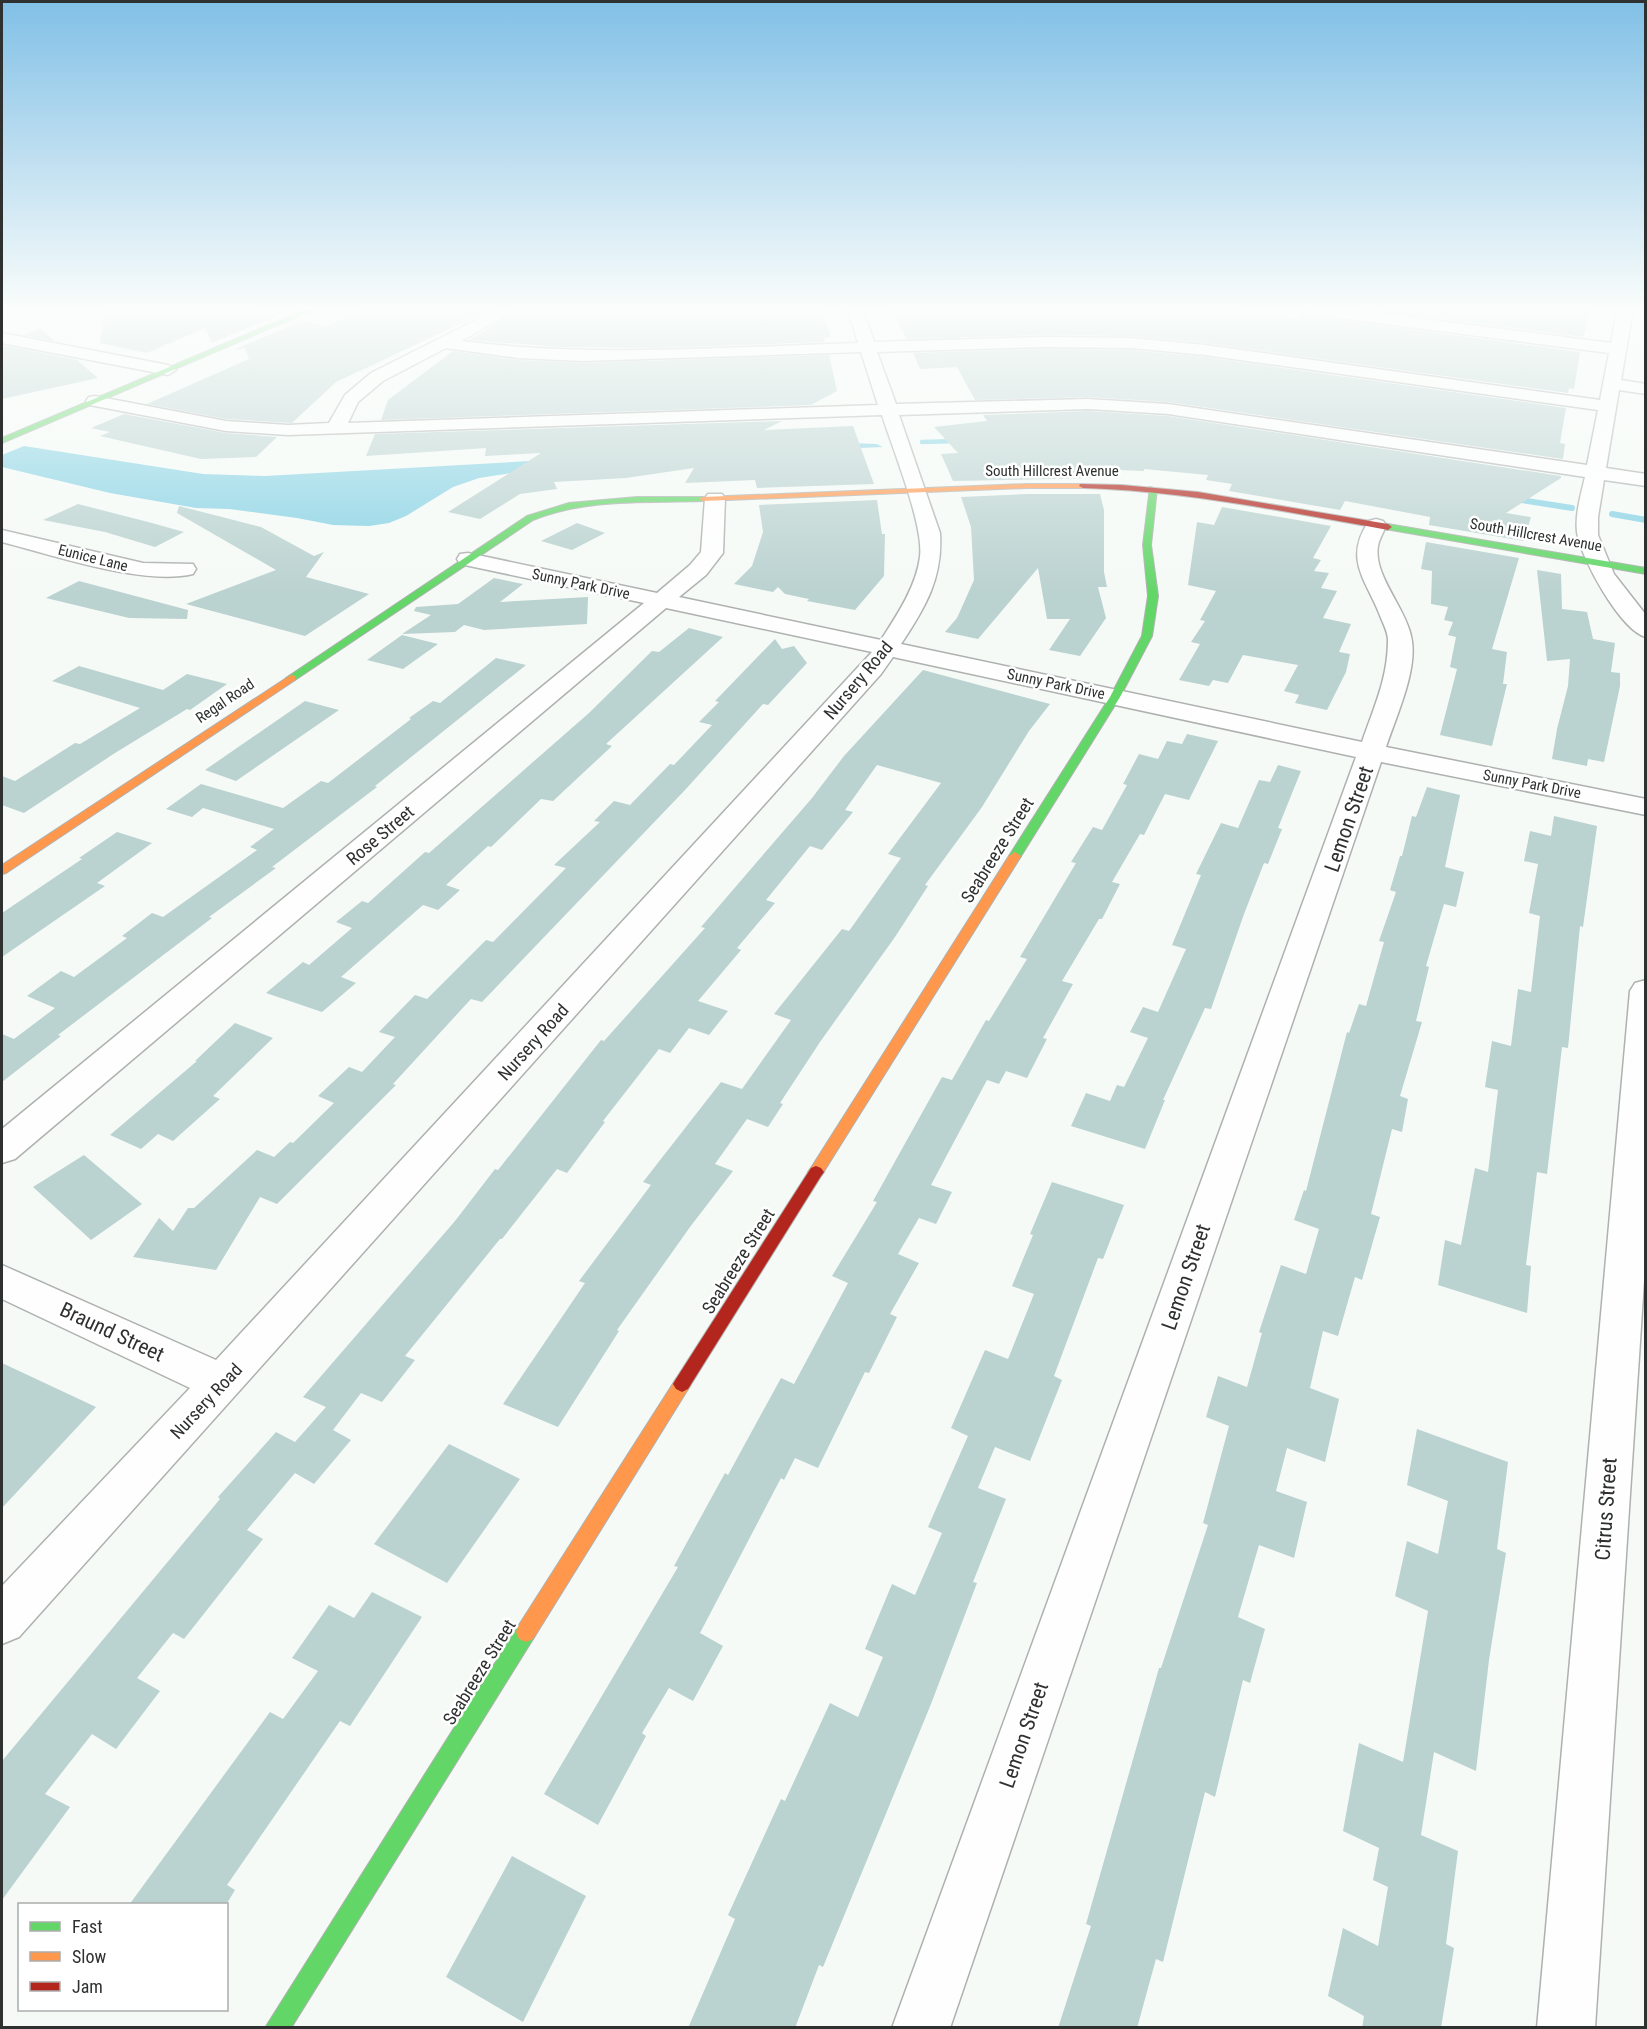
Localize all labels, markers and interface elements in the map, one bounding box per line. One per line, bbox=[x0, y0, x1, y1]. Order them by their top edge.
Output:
street label: South Hillcrest Avenue bbox=[985, 462, 1119, 480]
street label: South Hillcrest Avenue bbox=[1469, 515, 1603, 555]
street label: Eunice Lane bbox=[56, 541, 130, 575]
street label: Sunny Park Drive bbox=[531, 565, 631, 603]
street label: Nursery Road bbox=[819, 637, 897, 723]
street label: Sunny Park Drive bbox=[1006, 665, 1106, 703]
street label: Regal Road bbox=[192, 675, 258, 727]
street label: Lemon Street bbox=[1320, 763, 1378, 875]
street label: Sunny Park Drive bbox=[1482, 766, 1582, 802]
street label: Seabreeze Street bbox=[956, 794, 1038, 906]
street label: Rose Street bbox=[342, 801, 418, 869]
street label: Nursery Road bbox=[493, 1000, 573, 1084]
street label: Seabreeze Street bbox=[697, 1205, 779, 1317]
street label: Lemon Street bbox=[1157, 1221, 1215, 1333]
street label: Braund Street bbox=[56, 1297, 168, 1367]
street label: Nursery Road bbox=[166, 1359, 246, 1443]
street label: Citrus Street bbox=[1590, 1457, 1622, 1561]
street label: Seabreeze Street bbox=[438, 1616, 520, 1728]
street label: Lemon Street bbox=[995, 1679, 1053, 1791]
legend bbox=[18, 1903, 228, 2011]
text: Fast bbox=[72, 1916, 103, 1937]
text: Slow bbox=[72, 1946, 107, 1967]
text: Jam bbox=[72, 1976, 103, 1997]

